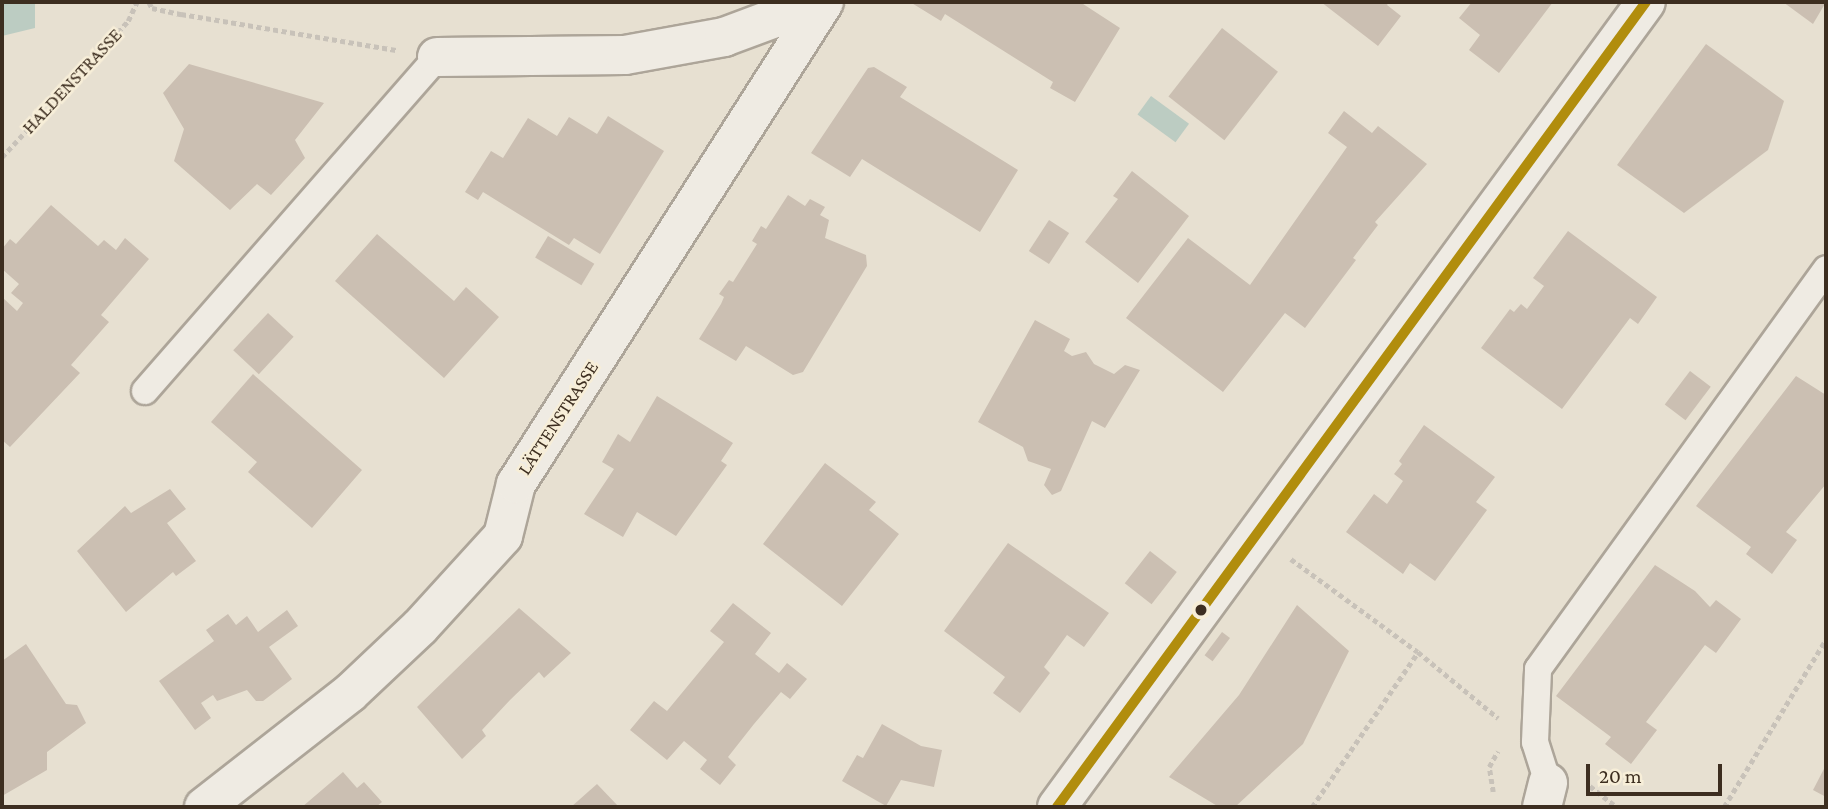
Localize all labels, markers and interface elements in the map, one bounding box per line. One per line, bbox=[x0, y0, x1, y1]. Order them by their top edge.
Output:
street label: HALDENSTRASSE bbox=[17, 23, 127, 139]
street label: LÄTTENSTRASSE bbox=[513, 357, 603, 479]
unlabelled marker bbox=[1194, 603, 1208, 617]
scale bar bbox=[1590, 750, 1727, 794]
text: 20 m bbox=[1599, 764, 1642, 788]

